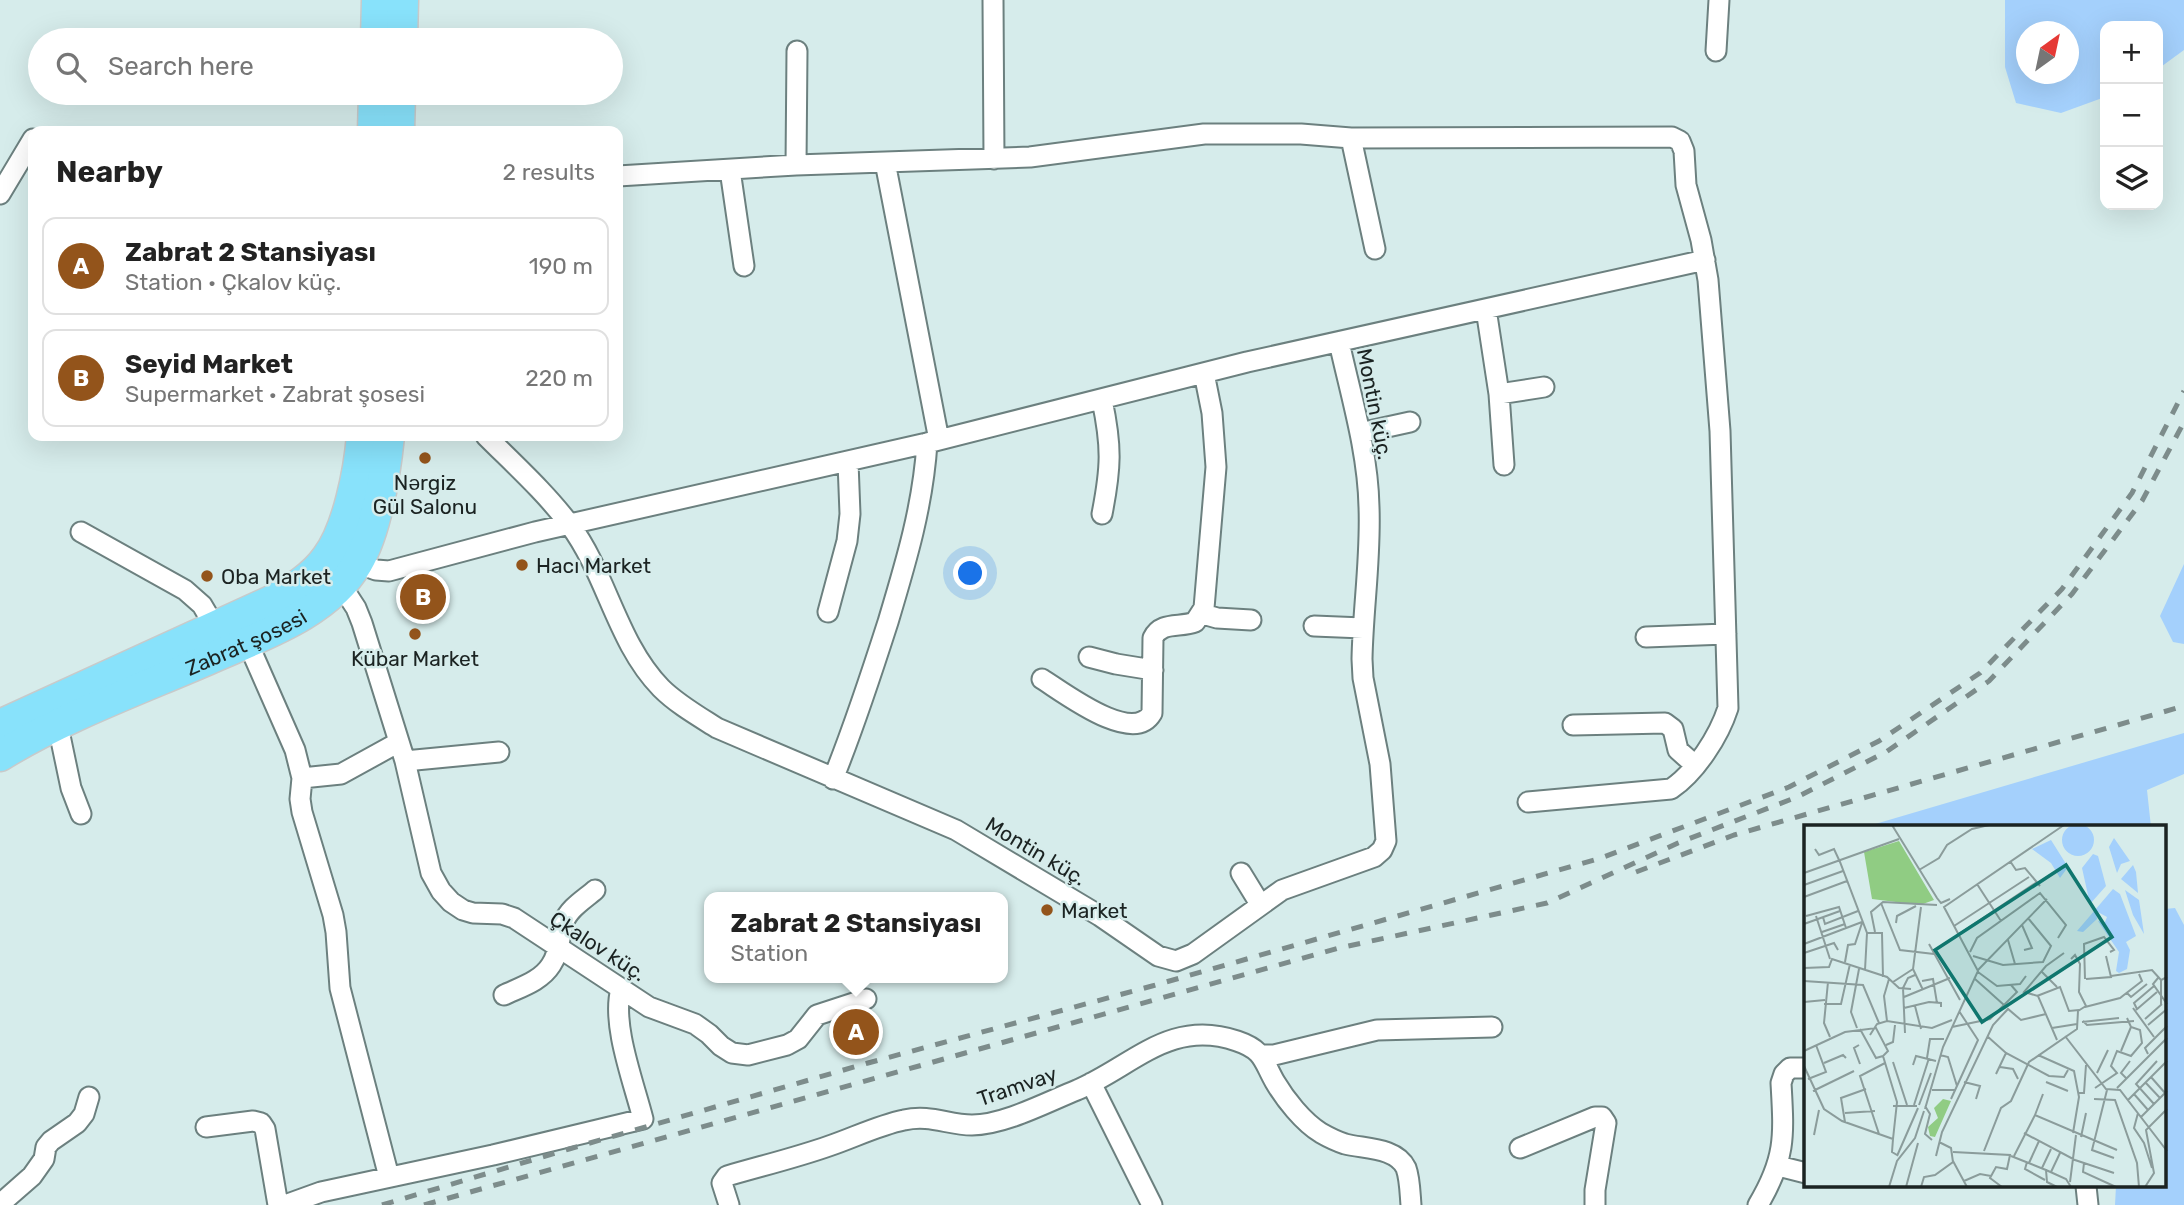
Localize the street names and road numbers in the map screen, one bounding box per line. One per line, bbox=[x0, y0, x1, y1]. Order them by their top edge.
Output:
street label: Montin küç. bbox=[1352, 346, 1398, 462]
street label: Zabrat şosesi bbox=[181, 603, 311, 680]
street label: Montin küç. bbox=[981, 811, 1091, 891]
street label: Çkalov küç. bbox=[545, 906, 651, 986]
street label: Tramvay bbox=[974, 1061, 1060, 1111]

